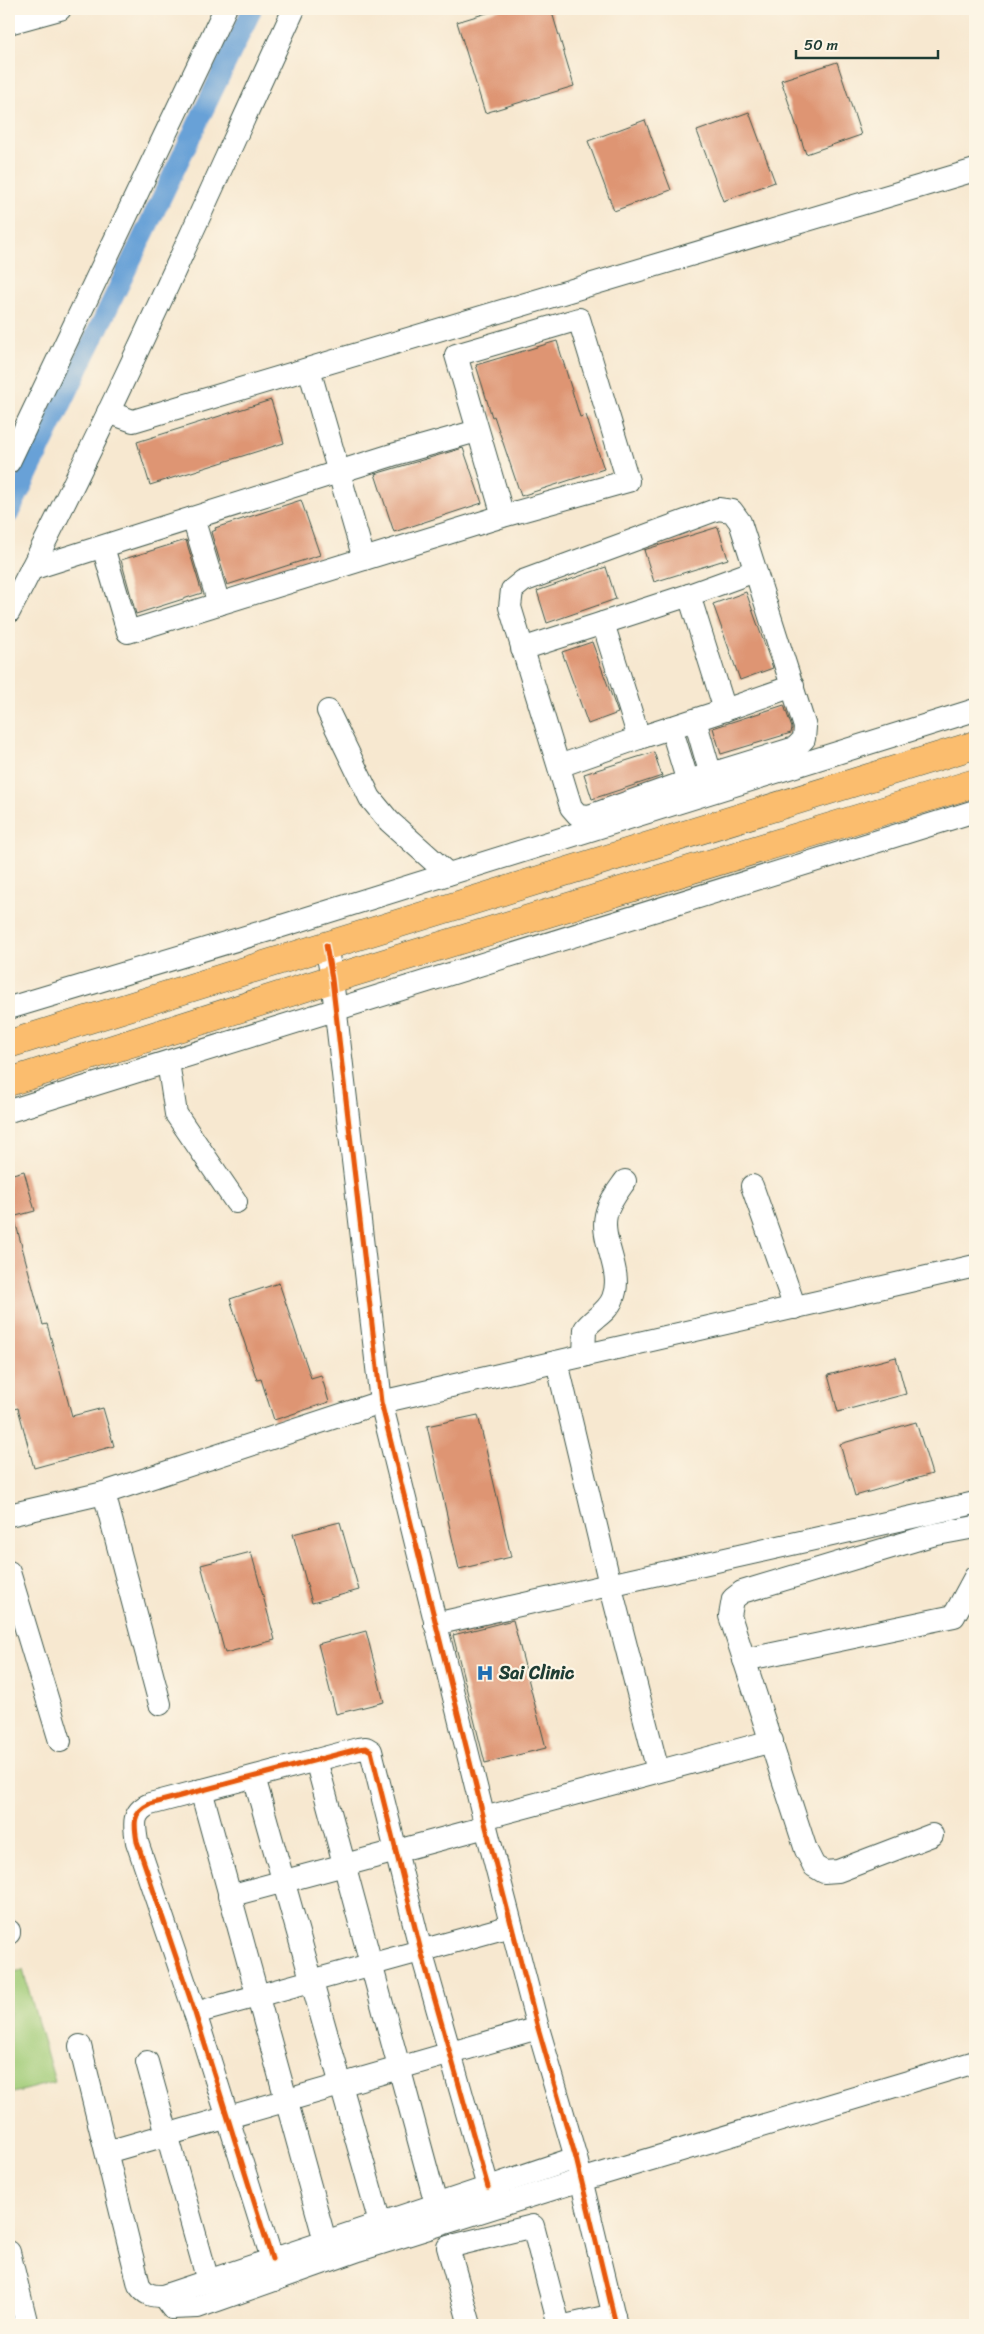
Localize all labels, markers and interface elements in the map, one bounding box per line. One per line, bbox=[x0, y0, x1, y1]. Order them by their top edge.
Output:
scale bar bbox=[796, 28, 939, 60]
text: 50 m bbox=[804, 32, 839, 58]
place label: Sai Clinic bbox=[498, 1657, 575, 1689]
hospital icon: Sai Clinic bbox=[475, 1663, 495, 1683]

